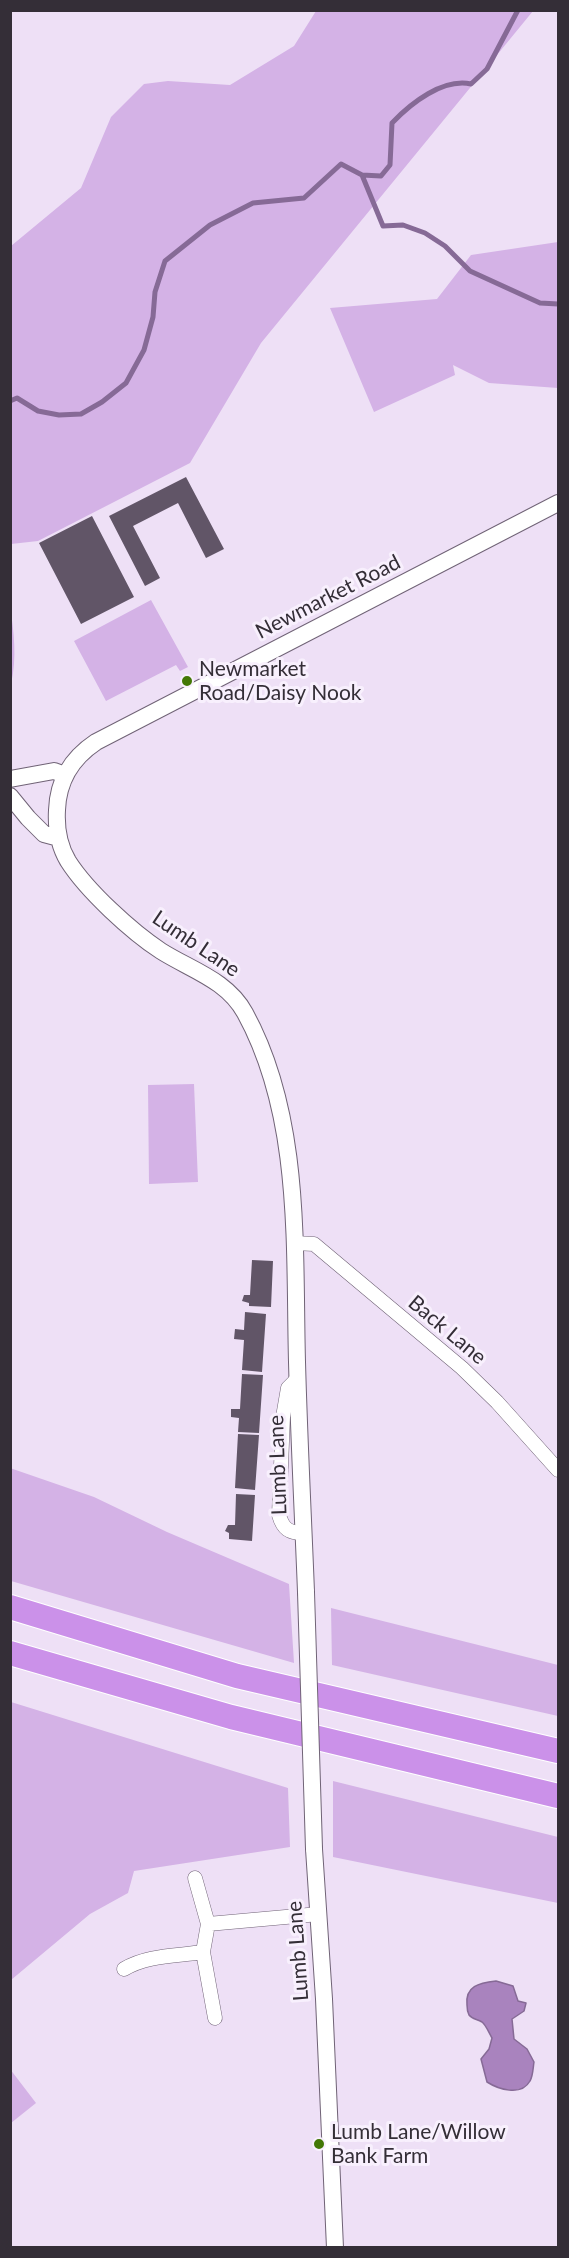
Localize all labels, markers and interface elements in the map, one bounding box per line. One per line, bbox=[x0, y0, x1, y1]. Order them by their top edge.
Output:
street label: Newmarket Road bbox=[251, 550, 405, 644]
place label: Newmarket Road/Daisy Nook bbox=[199, 656, 362, 706]
marker: Newmarket Road/Daisy Nook bbox=[180, 674, 194, 688]
street label: Lumb Lane bbox=[147, 906, 245, 982]
street label: Back Lane bbox=[403, 1290, 491, 1370]
street label: Lumb Lane bbox=[264, 1414, 292, 1516]
street label: Lumb Lane bbox=[282, 1900, 314, 2002]
place label: Lumb Lane/Willow Bank Farm bbox=[331, 2119, 506, 2169]
marker: Lumb Lane/Willow Bank Farm bbox=[312, 2137, 326, 2151]

